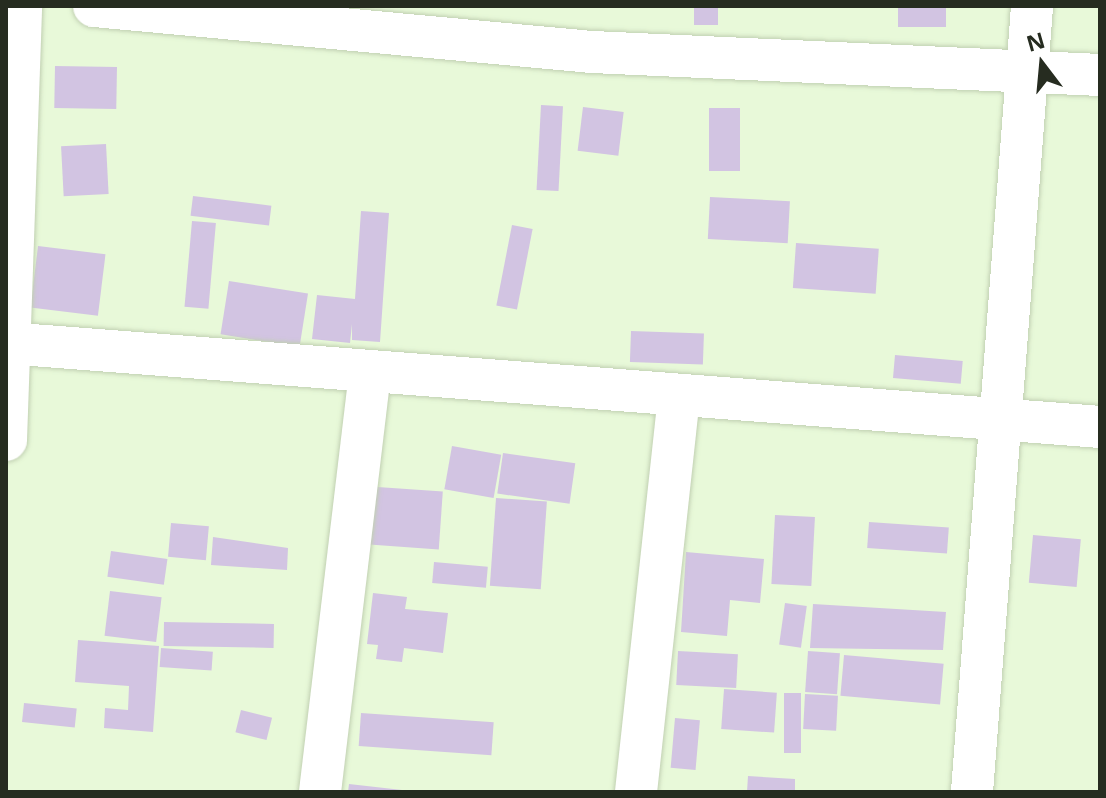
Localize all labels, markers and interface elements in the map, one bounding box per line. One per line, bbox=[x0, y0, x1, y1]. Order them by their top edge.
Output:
north arrow bbox=[1002, 24, 1082, 104]
text: N bbox=[1023, 24, 1048, 58]

